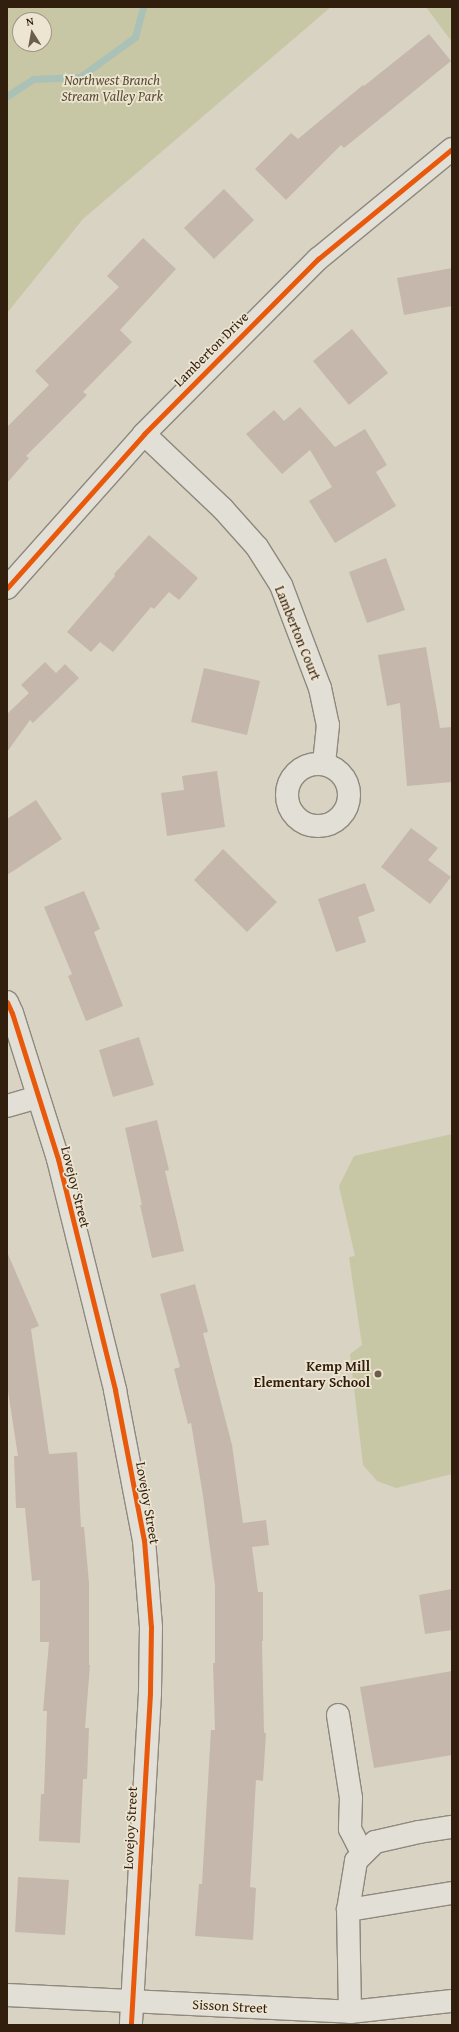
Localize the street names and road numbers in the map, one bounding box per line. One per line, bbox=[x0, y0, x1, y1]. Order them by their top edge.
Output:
street label: Lamberton Drive bbox=[170, 308, 252, 390]
street label: Lamberton Court bbox=[271, 583, 325, 683]
street label: Lovejoy Street bbox=[58, 1145, 94, 1229]
street label: Lovejoy Street bbox=[132, 1461, 164, 1545]
street label: Lovejoy Street bbox=[119, 1786, 141, 1870]
street label: Sisson Street bbox=[192, 1996, 268, 2016]

